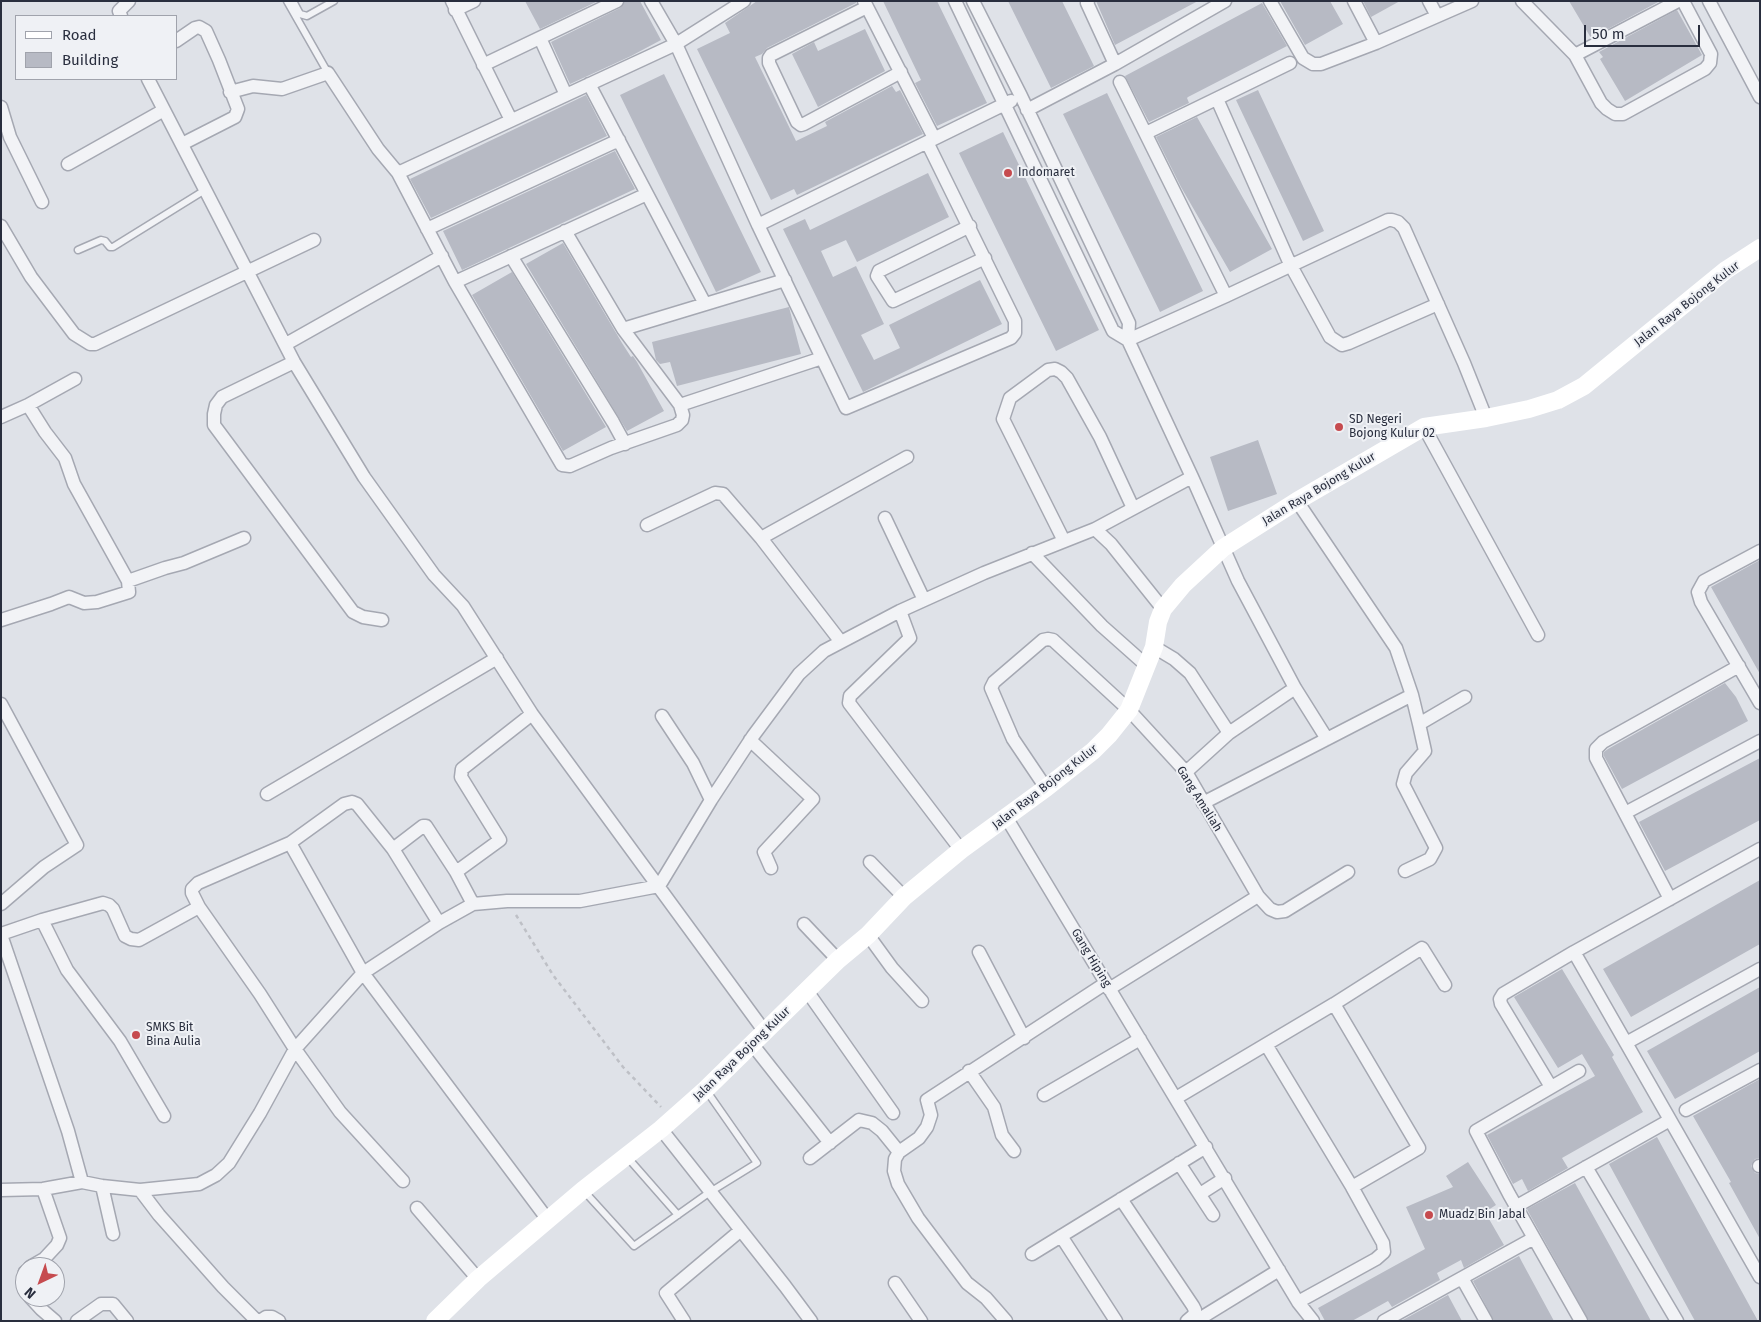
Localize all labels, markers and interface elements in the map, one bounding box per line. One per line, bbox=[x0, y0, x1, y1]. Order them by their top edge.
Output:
legend bbox=[15, 15, 178, 80]
scale bar bbox=[1586, 15, 1702, 47]
text: 50 m bbox=[1592, 25, 1625, 43]
text: Road bbox=[62, 26, 97, 44]
text: Building bbox=[62, 51, 118, 69]
place label: Indomaret bbox=[1018, 166, 1075, 180]
marker: Indomaret bbox=[1002, 167, 1014, 179]
street label: Jalan Raya Bojong Kulur bbox=[1632, 259, 1742, 349]
place label: SD Negeri Bojong Kulur 02 bbox=[1349, 413, 1435, 441]
marker: SD Negeri Bojong Kulur 02 bbox=[1333, 421, 1345, 433]
street label: Jalan Raya Bojong Kulur bbox=[1260, 450, 1378, 528]
street label: Jalan Raya Bojong Kulur bbox=[990, 742, 1100, 832]
street label: Gang Amaliah bbox=[1173, 764, 1225, 834]
street label: Gang Hiping bbox=[1068, 926, 1114, 990]
street label: Jalan Raya Bojong Kulur bbox=[690, 1004, 794, 1104]
place label: SMKS Bit Bina Aulia bbox=[146, 1021, 201, 1049]
marker: SMKS Bit Bina Aulia bbox=[130, 1029, 142, 1041]
place label: Muadz Bin Jabal bbox=[1439, 1208, 1525, 1222]
marker: Muadz Bin Jabal bbox=[1423, 1209, 1435, 1221]
north arrow bbox=[15, 1257, 65, 1307]
text: N bbox=[21, 1283, 39, 1302]

